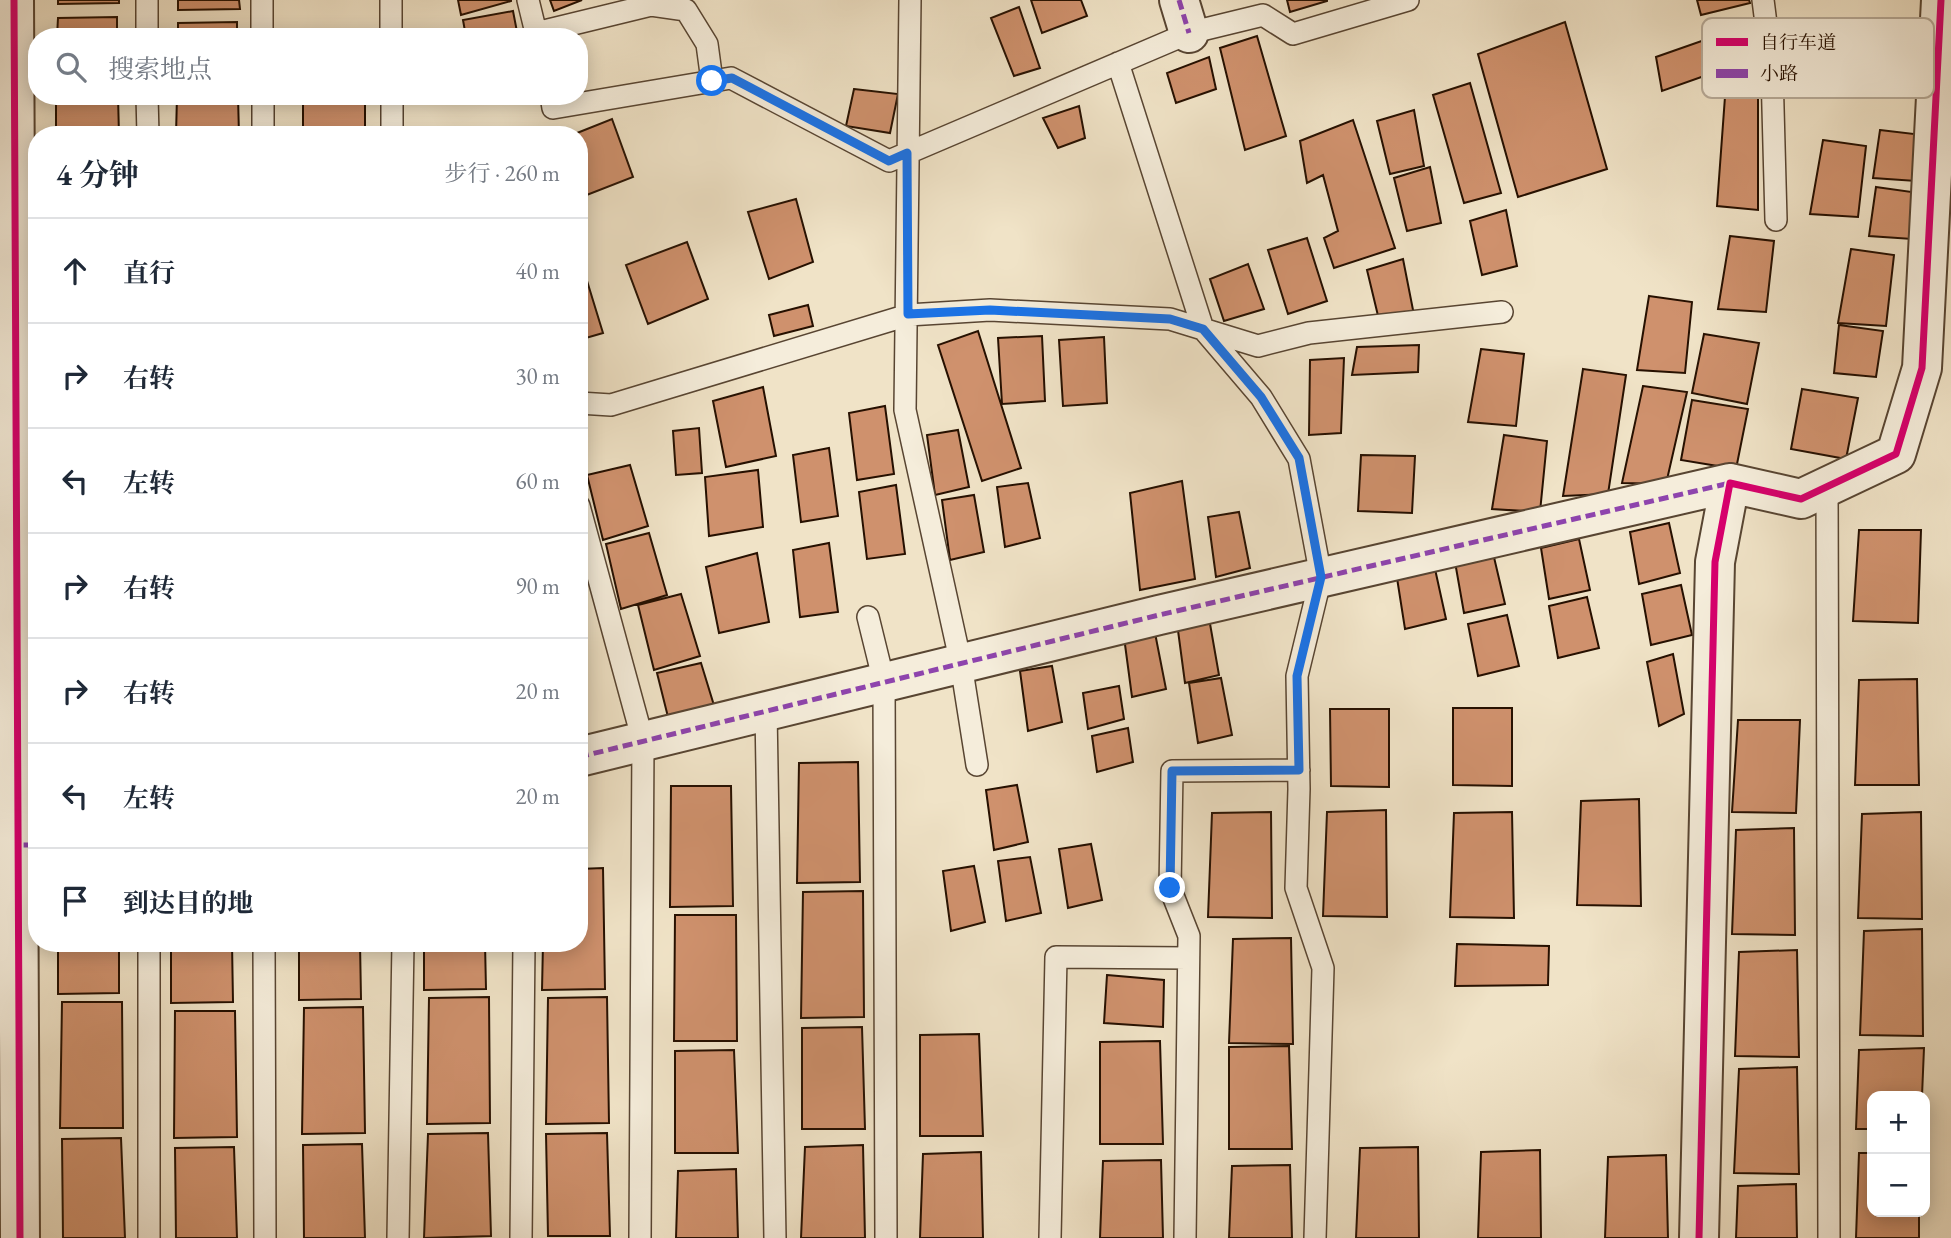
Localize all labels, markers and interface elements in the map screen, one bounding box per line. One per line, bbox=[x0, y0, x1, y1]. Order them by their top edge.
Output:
legend bbox=[1702, 18, 1934, 98]
search box bbox=[28, 28, 588, 105]
text: 自行车道 bbox=[1760, 30, 1836, 55]
icon: search bbox=[52, 48, 90, 86]
text: 搜索地点 bbox=[108, 52, 212, 86]
text: 小路 bbox=[1760, 61, 1798, 86]
route start bbox=[696, 65, 727, 96]
text: 4 分钟 bbox=[56, 155, 139, 194]
text: 步行 · 260 m bbox=[445, 158, 560, 188]
icon: ahead bbox=[56, 252, 94, 290]
text: 直行 bbox=[123, 256, 175, 290]
text: 40 m bbox=[515, 256, 560, 286]
icon: right bbox=[56, 357, 94, 395]
text: 右转 bbox=[123, 361, 175, 395]
text: 30 m bbox=[515, 361, 560, 391]
icon: left bbox=[56, 462, 94, 500]
text: 左转 bbox=[123, 466, 175, 500]
text: 60 m bbox=[515, 466, 560, 496]
icon: right bbox=[56, 567, 94, 605]
text: 右转 bbox=[123, 571, 175, 605]
text: 90 m bbox=[515, 571, 560, 601]
icon: right bbox=[56, 672, 94, 710]
text: 右转 bbox=[123, 676, 175, 710]
text: 20 m bbox=[515, 676, 560, 706]
icon: left bbox=[56, 777, 94, 815]
text: 左转 bbox=[123, 781, 175, 815]
text: 20 m bbox=[515, 781, 560, 811]
route end bbox=[1154, 872, 1185, 903]
icon: arrive bbox=[56, 882, 94, 920]
text: 到达目的地 bbox=[123, 886, 253, 920]
map controls bbox=[1867, 1091, 1930, 1217]
button: + bbox=[1867, 1091, 1930, 1154]
button: − bbox=[1867, 1154, 1930, 1217]

